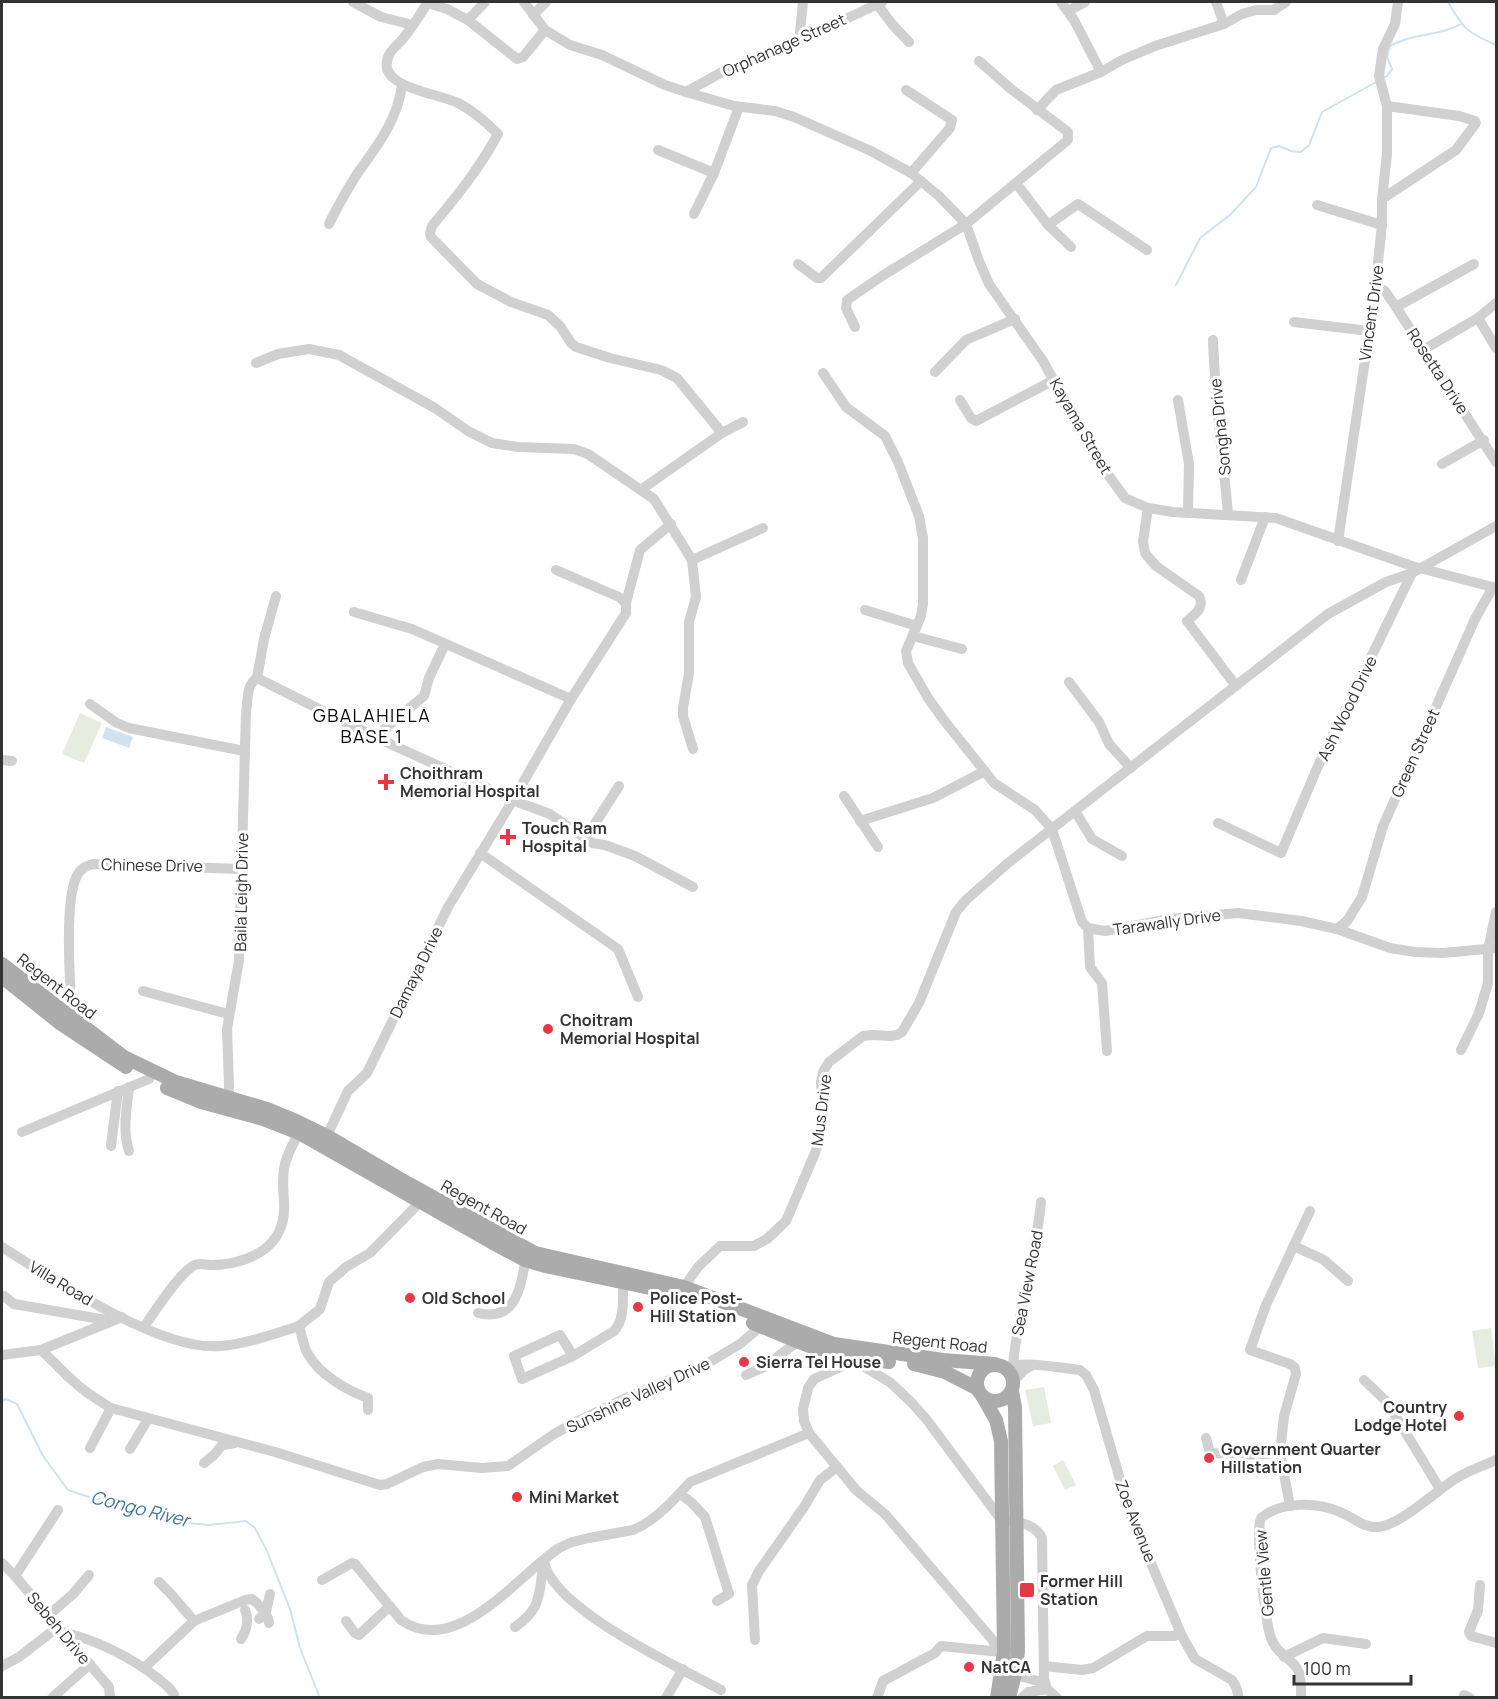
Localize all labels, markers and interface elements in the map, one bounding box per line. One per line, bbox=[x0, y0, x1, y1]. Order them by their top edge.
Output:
street label: Orphanage Street bbox=[719, 8, 849, 82]
street label: Vincent Drive bbox=[1353, 264, 1389, 362]
street label: Rosetta Drive bbox=[1402, 324, 1474, 418]
street label: Kayama Street bbox=[1045, 374, 1117, 478]
street label: Songha Drive bbox=[1204, 377, 1236, 477]
street label: Ash Wood Drive bbox=[1312, 652, 1382, 764]
district label: GBALAHIELA BASE 1 bbox=[313, 703, 431, 748]
street label: Green Street bbox=[1386, 705, 1444, 801]
place label: Choithram Memorial Hospital bbox=[400, 762, 540, 802]
marker: Choithram Memorial Hospital bbox=[377, 773, 395, 791]
place label: Touch Ram Hospital bbox=[522, 817, 607, 857]
marker: Touch Ram Hospital bbox=[499, 828, 517, 846]
street label: Baila Leigh Drive bbox=[229, 832, 253, 952]
street label: Chinese Drive bbox=[101, 853, 203, 877]
street label: Tarawally Drive bbox=[1112, 904, 1222, 940]
street label: Damaya Drive bbox=[384, 923, 448, 1021]
street label: Regent Road bbox=[13, 948, 101, 1024]
place label: Choitram Memorial Hospital bbox=[560, 1009, 700, 1049]
marker: Choitram Memorial Hospital bbox=[541, 1022, 555, 1036]
street label: Mus Drive bbox=[806, 1073, 836, 1147]
street label: Regent Road bbox=[437, 1174, 531, 1240]
street label: Sea View Road bbox=[1006, 1229, 1048, 1337]
street label: Villa Road bbox=[25, 1255, 97, 1311]
place label: Old School bbox=[422, 1287, 506, 1309]
place label: Police Post- Hill Station bbox=[650, 1287, 743, 1327]
marker: Old School bbox=[403, 1291, 417, 1305]
marker: Police Post- Hill Station bbox=[631, 1300, 645, 1314]
street label: Regent Road bbox=[892, 1326, 988, 1358]
place label: Sierra Tel House bbox=[756, 1351, 881, 1373]
street label: Sunshine Valley Drive bbox=[563, 1352, 713, 1438]
marker: Sierra Tel House bbox=[737, 1355, 751, 1369]
place label: Country Lodge Hotel bbox=[1354, 1396, 1447, 1436]
marker: Country Lodge Hotel bbox=[1452, 1409, 1466, 1423]
place label: Government Quarter Hillstation bbox=[1221, 1438, 1381, 1478]
marker: Government Quarter Hillstation bbox=[1202, 1451, 1216, 1465]
street label: Zoe Avenue bbox=[1110, 1477, 1162, 1565]
water label: Congo River bbox=[89, 1484, 194, 1532]
place label: Mini Market bbox=[529, 1486, 619, 1508]
marker: Mini Market bbox=[510, 1490, 524, 1504]
street label: Gentle View bbox=[1249, 1529, 1279, 1617]
place label: Former Hill Station bbox=[1040, 1570, 1123, 1610]
marker: Former Hill Station bbox=[1018, 1581, 1036, 1599]
street label: Sebeh Drive bbox=[22, 1587, 96, 1669]
scale bar bbox=[1294, 1648, 1411, 1686]
place label: NatCA bbox=[981, 1656, 1031, 1678]
text: 100 m bbox=[1303, 1656, 1351, 1680]
marker: NatCA bbox=[962, 1660, 976, 1674]

